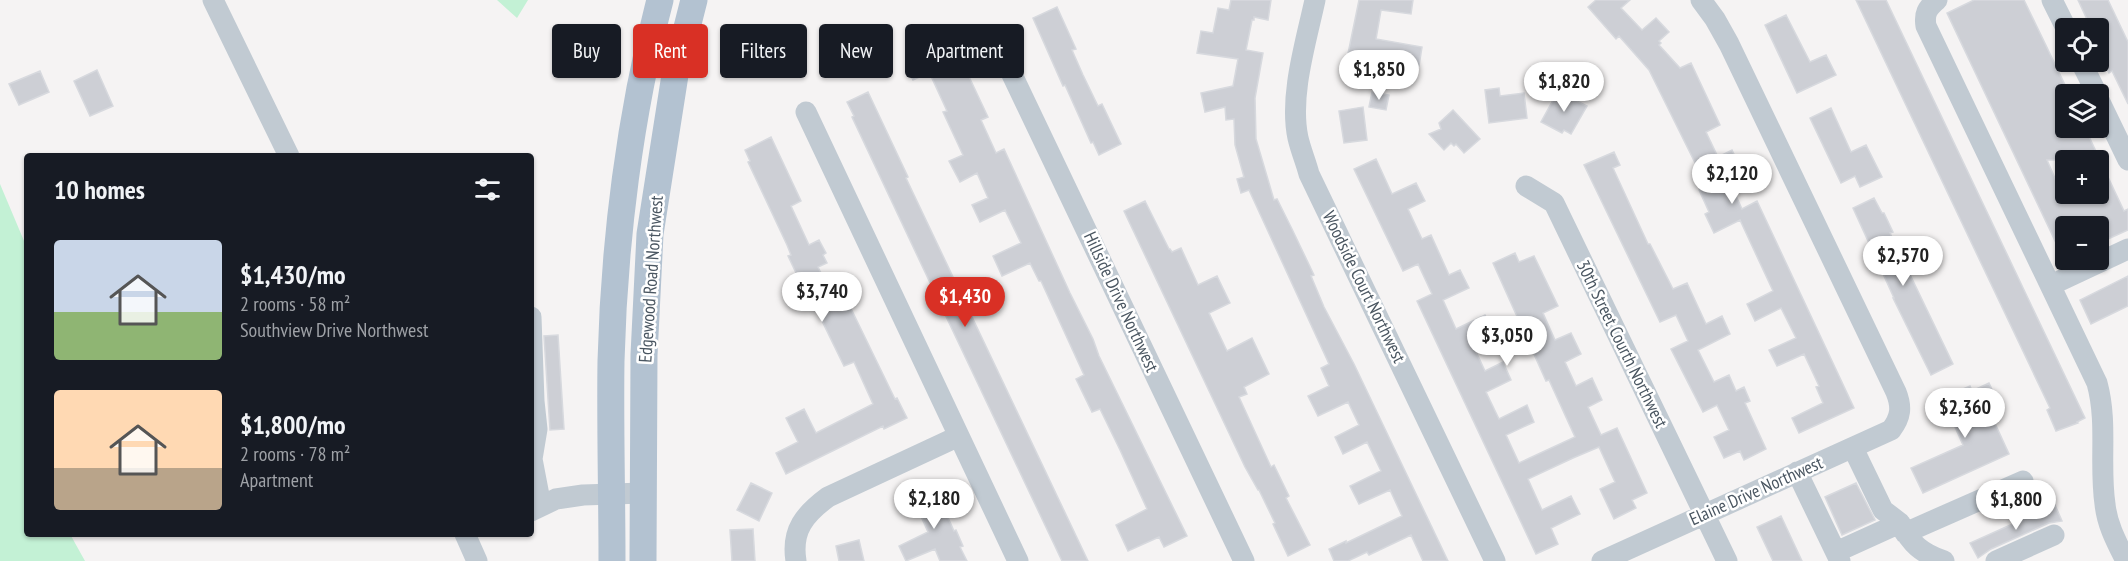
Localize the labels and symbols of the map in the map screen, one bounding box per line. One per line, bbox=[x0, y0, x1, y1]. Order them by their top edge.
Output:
pin: $1,850 bbox=[1330, 50, 1428, 101]
pin: $1,820 bbox=[1515, 62, 1613, 113]
pin: $2,120 bbox=[1683, 154, 1781, 205]
street label: Edgewood Road Northwest bbox=[633, 195, 668, 363]
street label: Woodside Court Northwest bbox=[1318, 207, 1411, 366]
street label: Hillside Drive Northwest bbox=[1079, 228, 1164, 376]
pin: $2,570 bbox=[1854, 236, 1952, 287]
street label: 30th Street Courth Northwest bbox=[1572, 256, 1673, 432]
pin: $3,740 bbox=[773, 272, 871, 323]
pin: $1,430 bbox=[916, 277, 1014, 328]
pin: $3,050 bbox=[1458, 316, 1556, 367]
pin: $2,360 bbox=[1916, 388, 2014, 439]
street label: Elaine Drive Northwest bbox=[1686, 451, 1826, 530]
pin: $2,180 bbox=[885, 479, 983, 530]
pin: $1,800 bbox=[1967, 480, 2065, 531]

